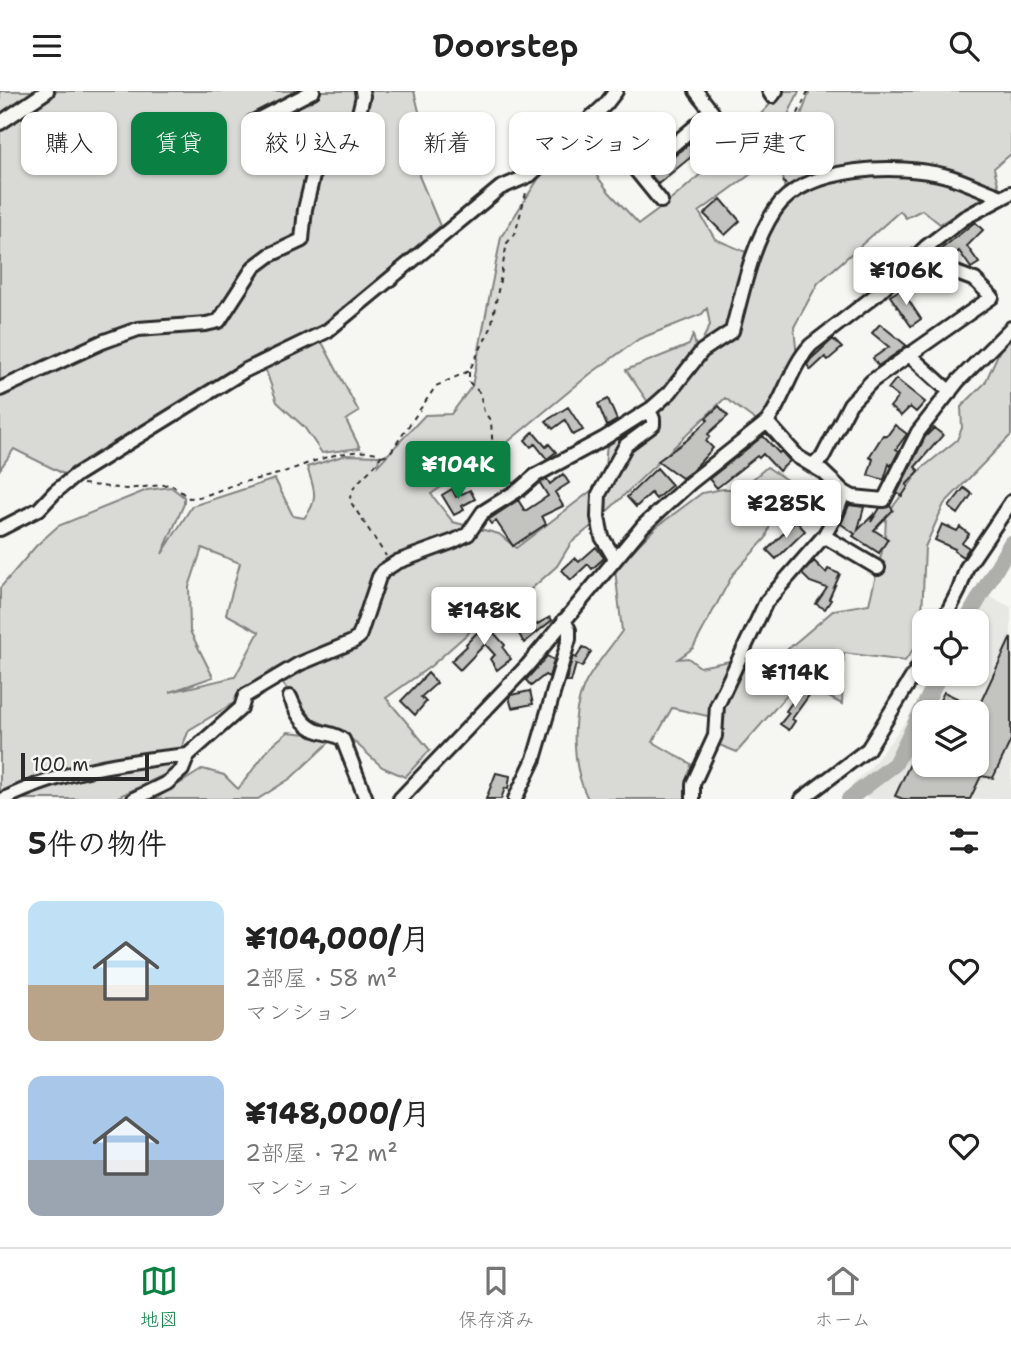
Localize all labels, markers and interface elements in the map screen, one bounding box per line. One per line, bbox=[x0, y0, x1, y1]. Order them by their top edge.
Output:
text: Doorstep bbox=[432, 24, 579, 67]
icon: menu bbox=[28, 27, 66, 65]
icon: search bbox=[945, 27, 983, 65]
chip: 購入 bbox=[21, 112, 117, 175]
chip: 賃貸 bbox=[131, 112, 227, 175]
chip: 絞り込み bbox=[241, 112, 385, 175]
chip: 新着 bbox=[399, 112, 495, 175]
chip: マンション bbox=[509, 112, 676, 175]
chip: 一戸建て bbox=[690, 112, 834, 175]
pin: ¥106K bbox=[857, 247, 955, 307]
text: ¥106K bbox=[869, 255, 943, 285]
pin: ¥104K bbox=[409, 441, 507, 501]
text: ¥104K bbox=[421, 449, 495, 479]
pin: ¥285K bbox=[737, 481, 835, 540]
text: ¥285K bbox=[747, 488, 825, 518]
pin: ¥148K bbox=[435, 587, 533, 647]
text: ¥148K bbox=[447, 595, 521, 625]
map controls bbox=[912, 609, 989, 777]
button: locate bbox=[912, 609, 989, 686]
pin: ¥114K bbox=[746, 649, 844, 709]
text: ¥114K bbox=[761, 657, 829, 687]
button: layers bbox=[912, 700, 989, 777]
scale bar bbox=[21, 750, 149, 782]
text: 100 m bbox=[32, 752, 89, 777]
icon: filters bbox=[945, 822, 983, 860]
text: 5件の物件 bbox=[28, 823, 167, 864]
text: ¥104,000/月 bbox=[245, 918, 430, 959]
icon: home bbox=[84, 929, 168, 1013]
icon: heart bbox=[945, 952, 983, 990]
text: 2部屋 · 58 m² bbox=[245, 963, 397, 993]
text: マンション bbox=[245, 997, 359, 1027]
text: ¥148,000/月 bbox=[245, 1093, 431, 1134]
icon: home bbox=[84, 1104, 168, 1188]
icon: heart bbox=[945, 1127, 983, 1165]
text: 2部屋 · 72 m² bbox=[245, 1138, 398, 1168]
text: マンション bbox=[245, 1172, 359, 1202]
tab: 地図 bbox=[140, 1262, 178, 1332]
tab: 保存済み bbox=[458, 1262, 534, 1332]
tab: ホーム bbox=[815, 1262, 871, 1332]

